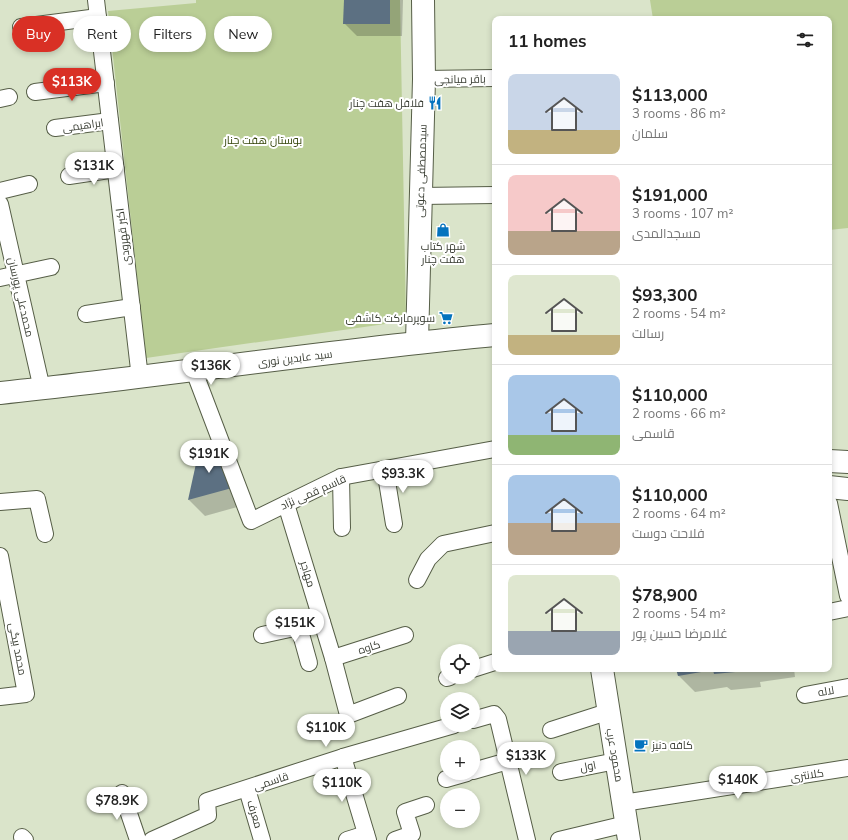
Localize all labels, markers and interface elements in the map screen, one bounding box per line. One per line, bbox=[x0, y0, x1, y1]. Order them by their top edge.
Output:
chip: Buy bbox=[12, 16, 65, 52]
chip: Rent bbox=[73, 16, 131, 52]
chip: Filters bbox=[139, 16, 206, 52]
chip: New bbox=[214, 16, 272, 52]
icon: filters bbox=[794, 29, 816, 51]
text: 11 homes bbox=[508, 30, 587, 51]
pin: $113K bbox=[44, 68, 100, 102]
street label: باقر میانجی bbox=[434, 72, 486, 86]
text: $113K bbox=[52, 73, 92, 89]
text: $113,000 bbox=[632, 84, 708, 105]
icon: home bbox=[540, 90, 588, 138]
restaurant icon: فلافل هفت چنار bbox=[427, 95, 443, 111]
place label: فلافل هفت چنار bbox=[349, 96, 424, 110]
text: 3 rooms · 86 m² bbox=[632, 105, 726, 121]
street label: ابراهیمی bbox=[62, 115, 104, 135]
street label: سیدمصطفی دعوتی bbox=[412, 124, 430, 218]
text: سلمان bbox=[632, 125, 668, 141]
park label: بوستان هفت چنار bbox=[223, 133, 302, 147]
pin: $131K bbox=[66, 152, 122, 186]
text: $131K bbox=[74, 157, 114, 173]
text: $191,000 bbox=[632, 184, 708, 205]
icon: home bbox=[540, 191, 588, 239]
text: 3 rooms · 107 m² bbox=[632, 205, 733, 221]
street label: اکبر قهرودی bbox=[113, 208, 133, 266]
shop icon: شهر کتاب هفت چنار bbox=[435, 222, 451, 238]
text: مسجدالمدی bbox=[632, 225, 701, 241]
place label: شهر کتاب هفت چنار bbox=[420, 239, 465, 266]
street label: محمدعلی پورسان bbox=[5, 256, 37, 338]
text: $93,300 bbox=[632, 284, 697, 305]
icon: home bbox=[540, 291, 588, 339]
text: 2 rooms · 54 m² bbox=[632, 305, 726, 321]
supermarket icon: سوپرمارکت کاشفی bbox=[438, 310, 454, 326]
place label: سوپرمارکت کاشفی bbox=[345, 311, 435, 325]
text: رسالت bbox=[632, 325, 664, 341]
street label: سید عابدین نوری bbox=[257, 346, 333, 370]
pin: $136K bbox=[183, 352, 239, 386]
text: $136K bbox=[191, 357, 231, 373]
text: $110,000 bbox=[632, 384, 708, 405]
icon: home bbox=[540, 391, 588, 439]
text: 2 rooms · 66 m² bbox=[632, 405, 726, 421]
text: قاسمی bbox=[632, 425, 675, 441]
pin: $191K bbox=[181, 440, 237, 474]
text: $191K bbox=[189, 445, 229, 461]
pin: $93.3K bbox=[370, 460, 436, 494]
text: $93.3K bbox=[381, 465, 425, 481]
street label: قاسم قمی نژاد bbox=[278, 471, 348, 514]
text: $110,000 bbox=[632, 484, 708, 505]
icon: home bbox=[540, 491, 588, 539]
text: 2 rooms · 64 m² bbox=[632, 505, 726, 521]
text: فلاحت دوست bbox=[632, 525, 705, 541]
street label: مهاجر bbox=[297, 558, 319, 589]
text: $78,900 bbox=[632, 584, 697, 605]
icon: home bbox=[540, 591, 588, 639]
text: 2 rooms · 54 m² bbox=[632, 605, 726, 621]
pin: $151K bbox=[267, 609, 323, 643]
text: $151K bbox=[275, 614, 315, 630]
street label: محمد بیگی bbox=[6, 621, 30, 677]
text: غلامرضا حسین پور bbox=[632, 625, 728, 641]
street label: کاوه bbox=[356, 637, 382, 657]
map controls bbox=[440, 644, 480, 828]
button: locate bbox=[440, 644, 480, 684]
street label: لاله bbox=[817, 683, 835, 699]
button: layers bbox=[440, 692, 480, 732]
pin: $110K bbox=[298, 714, 354, 748]
text: $110K bbox=[306, 719, 346, 735]
street label: محمود عرب bbox=[603, 727, 627, 783]
cafe icon: کافه دنیز bbox=[633, 737, 649, 753]
place label: کافه دنیز bbox=[651, 738, 693, 752]
button: + bbox=[440, 740, 480, 780]
pin: $133K bbox=[498, 742, 554, 776]
text: $133K bbox=[506, 747, 546, 763]
street label: اول bbox=[579, 758, 597, 774]
street label: کلانتری bbox=[789, 765, 825, 785]
pin: $140K bbox=[710, 766, 766, 800]
street label: قاسمی bbox=[252, 769, 290, 793]
pin: $110K bbox=[314, 769, 370, 803]
text: $140K bbox=[718, 771, 758, 787]
text: $110K bbox=[322, 774, 362, 790]
pin: $78.9K bbox=[84, 787, 150, 821]
button: − bbox=[440, 788, 480, 828]
text: $78.9K bbox=[95, 792, 139, 808]
street label: معرف bbox=[244, 798, 266, 830]

